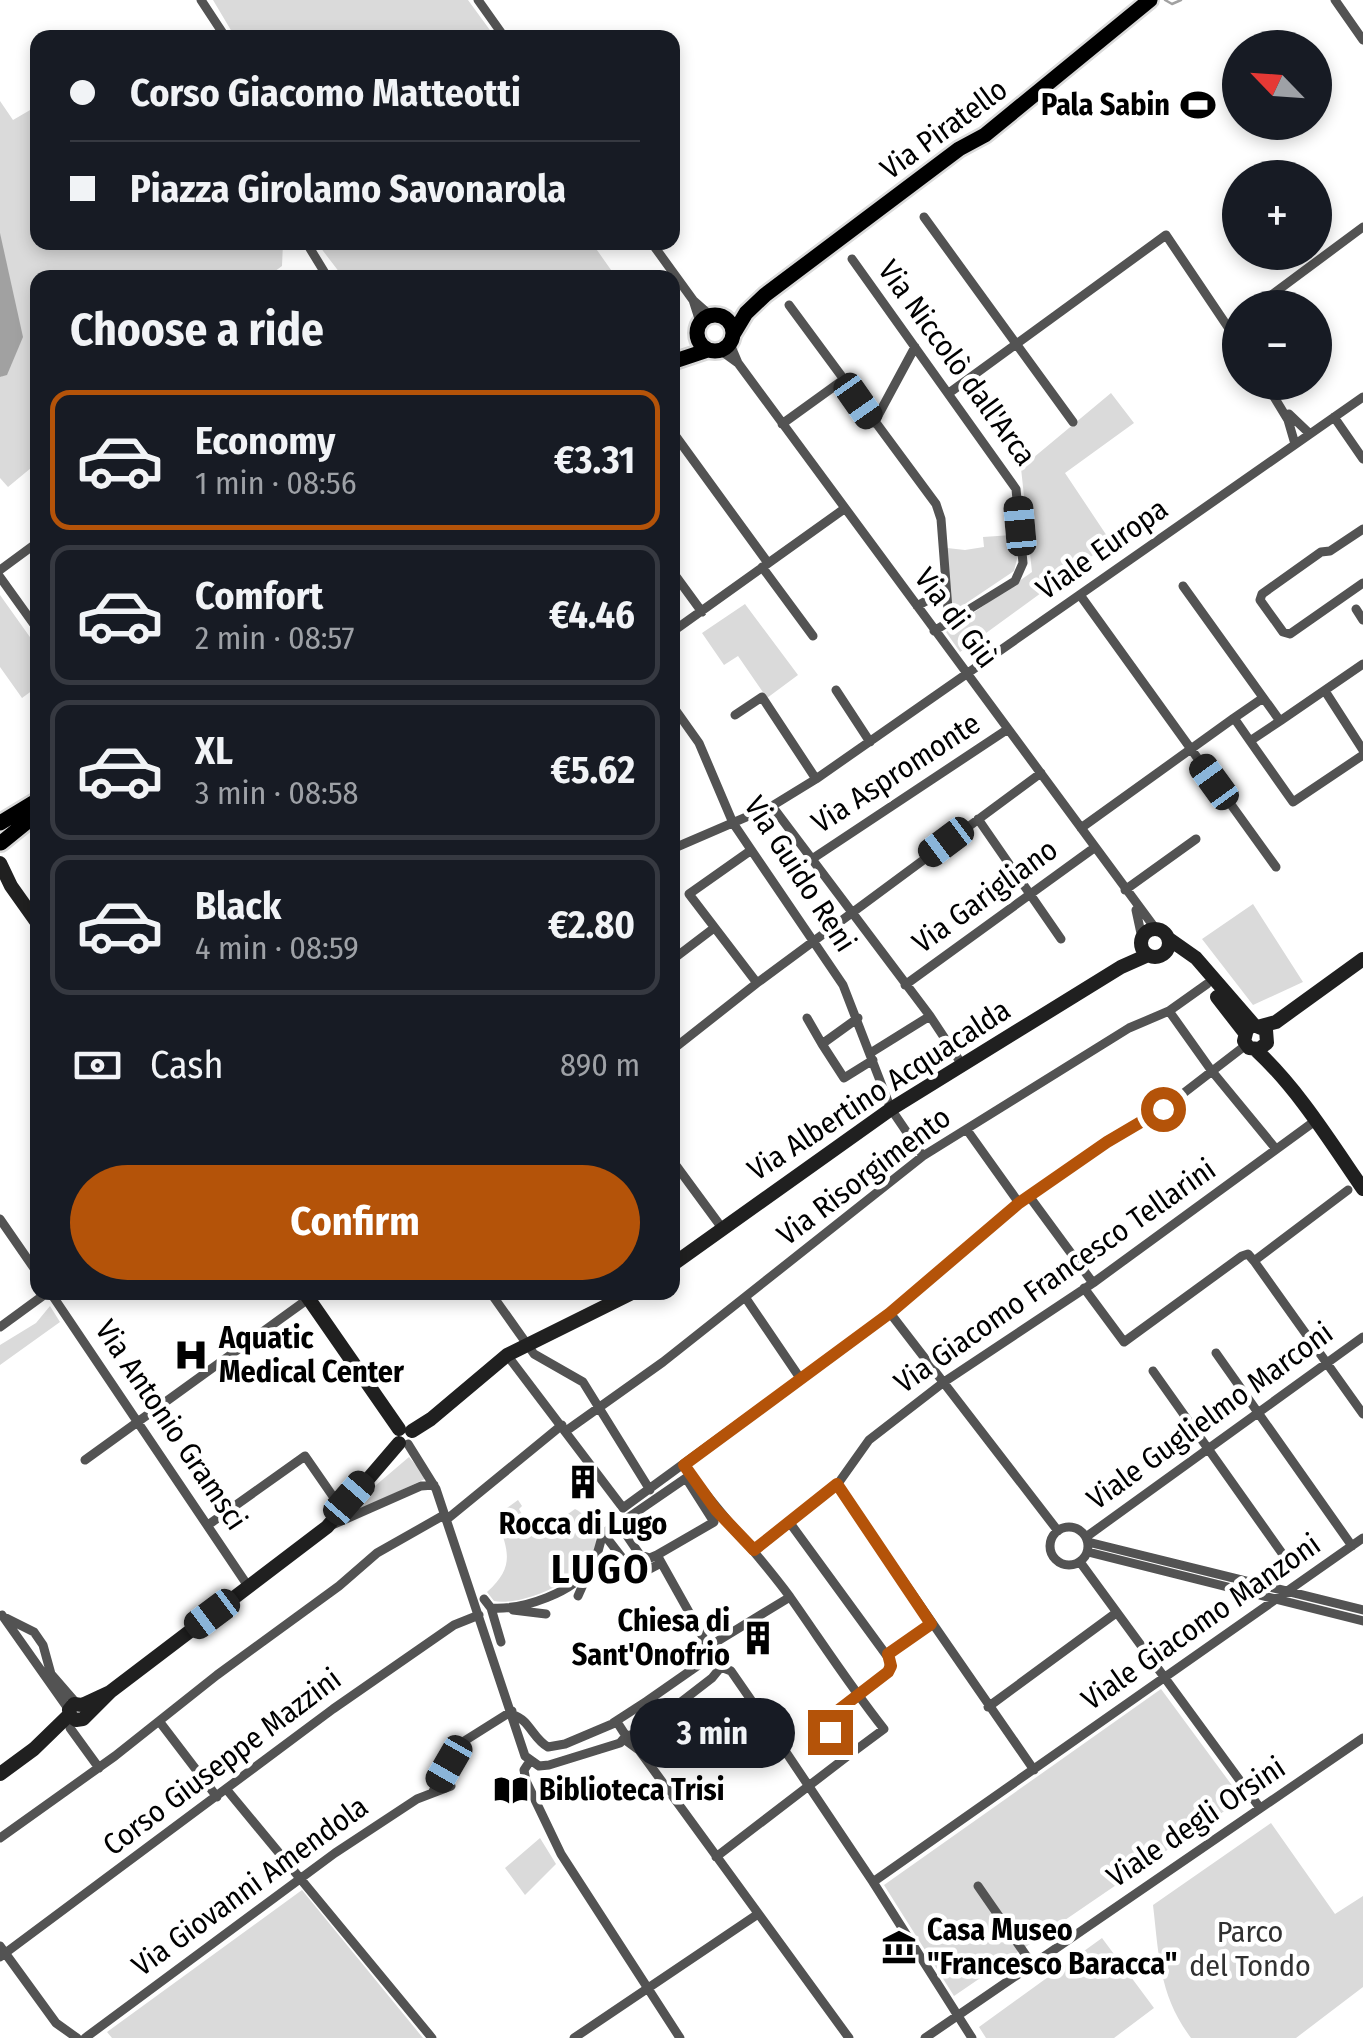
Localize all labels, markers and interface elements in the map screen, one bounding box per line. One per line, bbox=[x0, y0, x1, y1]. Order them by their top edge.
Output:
north arrow bbox=[1222, 30, 1332, 140]
map controls bbox=[1222, 30, 1332, 400]
text: Corso Giacomo Matteotti bbox=[130, 70, 521, 116]
street label: Via Piratello bbox=[874, 71, 1014, 187]
sports icon: Pala Sabin bbox=[1179, 86, 1217, 124]
place label: Pala Sabin bbox=[1041, 87, 1170, 123]
button: + bbox=[1222, 160, 1332, 270]
text: Piazza Girolamo Savonarola bbox=[130, 166, 566, 212]
street label: Via Niccolò dall'Arca bbox=[870, 253, 1044, 473]
button: − bbox=[1222, 290, 1332, 400]
text: Choose a ride bbox=[70, 303, 324, 357]
car bbox=[829, 368, 887, 434]
icon: car bbox=[75, 415, 165, 505]
text: Economy bbox=[195, 418, 335, 464]
text: €3.31 bbox=[554, 437, 635, 483]
text: 1 min · 08:56 bbox=[195, 464, 357, 502]
street label: Viale Europa bbox=[1029, 491, 1175, 607]
car bbox=[1002, 495, 1038, 557]
street label: Via di Giù bbox=[907, 561, 1005, 675]
icon: car bbox=[75, 570, 165, 660]
text: Comfort bbox=[195, 573, 323, 619]
text: €4.46 bbox=[549, 592, 635, 638]
text: 2 min · 08:57 bbox=[195, 619, 355, 657]
street label: Via Aspromonte bbox=[805, 705, 987, 841]
icon: car bbox=[75, 725, 165, 815]
text: XL bbox=[195, 728, 233, 774]
text: €5.62 bbox=[551, 747, 635, 793]
car bbox=[1184, 749, 1244, 815]
text: 3 min · 08:58 bbox=[195, 774, 359, 812]
street label: Via Guido Reni bbox=[736, 790, 864, 958]
car bbox=[913, 812, 979, 872]
street label: Via Garigliano bbox=[906, 831, 1064, 961]
icon: car bbox=[75, 880, 165, 970]
text: Black bbox=[195, 883, 281, 929]
text: €2.80 bbox=[548, 902, 635, 948]
text: 4 min · 08:59 bbox=[195, 929, 359, 967]
street label: Via Albertino Acquacalda bbox=[741, 992, 1017, 1188]
icon: cash bbox=[70, 1038, 125, 1093]
text: Cash bbox=[150, 1042, 224, 1088]
text: 890 m bbox=[560, 1046, 640, 1084]
route start bbox=[1141, 1087, 1186, 1132]
street label: Via Risorgimento bbox=[770, 1099, 958, 1253]
street label: Via Giacomo Francesco Tellarini bbox=[887, 1151, 1223, 1401]
button: Confirm bbox=[70, 1165, 640, 1280]
street label: Via Antonio Gramsci bbox=[88, 1313, 254, 1537]
street label: Viale Guglielmo Marconi bbox=[1080, 1315, 1340, 1517]
place label: Aquatic Medical Center bbox=[218, 1320, 405, 1390]
hospital icon: Aquatic Medical Center bbox=[172, 1336, 210, 1374]
building icon: Rocca di Lugo bbox=[564, 1463, 602, 1501]
car bbox=[318, 1466, 380, 1530]
place label: Rocca di Lugo bbox=[499, 1506, 667, 1542]
street label: Viale Giacomo Manzoni bbox=[1075, 1526, 1327, 1718]
district label: LUGO bbox=[551, 1546, 651, 1594]
car bbox=[179, 1584, 245, 1644]
place label: Chiesa di Sant'Onofrio bbox=[572, 1603, 730, 1673]
building icon: Chiesa di Sant'Onofrio bbox=[739, 1619, 777, 1657]
street label: Corso Giuseppe Mazzini bbox=[96, 1661, 348, 1863]
callout: 3 min bbox=[630, 1697, 795, 1767]
route end bbox=[808, 1710, 853, 1755]
text: 3 min bbox=[677, 1714, 748, 1752]
car bbox=[421, 1731, 477, 1797]
street label: Viale degli Orsini bbox=[1100, 1749, 1292, 1895]
library icon: Biblioteca Trisi bbox=[492, 1771, 530, 1809]
place label: Biblioteca Trisi bbox=[539, 1772, 724, 1808]
street label: Via Giovanni Amendola bbox=[125, 1788, 375, 1984]
place label: Casa Museo "Francesco Baracca" bbox=[927, 1912, 1178, 1982]
park label: Parco del Tondo bbox=[1189, 1914, 1311, 1984]
museum icon: Casa Museo "Francesco Baracca" bbox=[880, 1928, 918, 1966]

